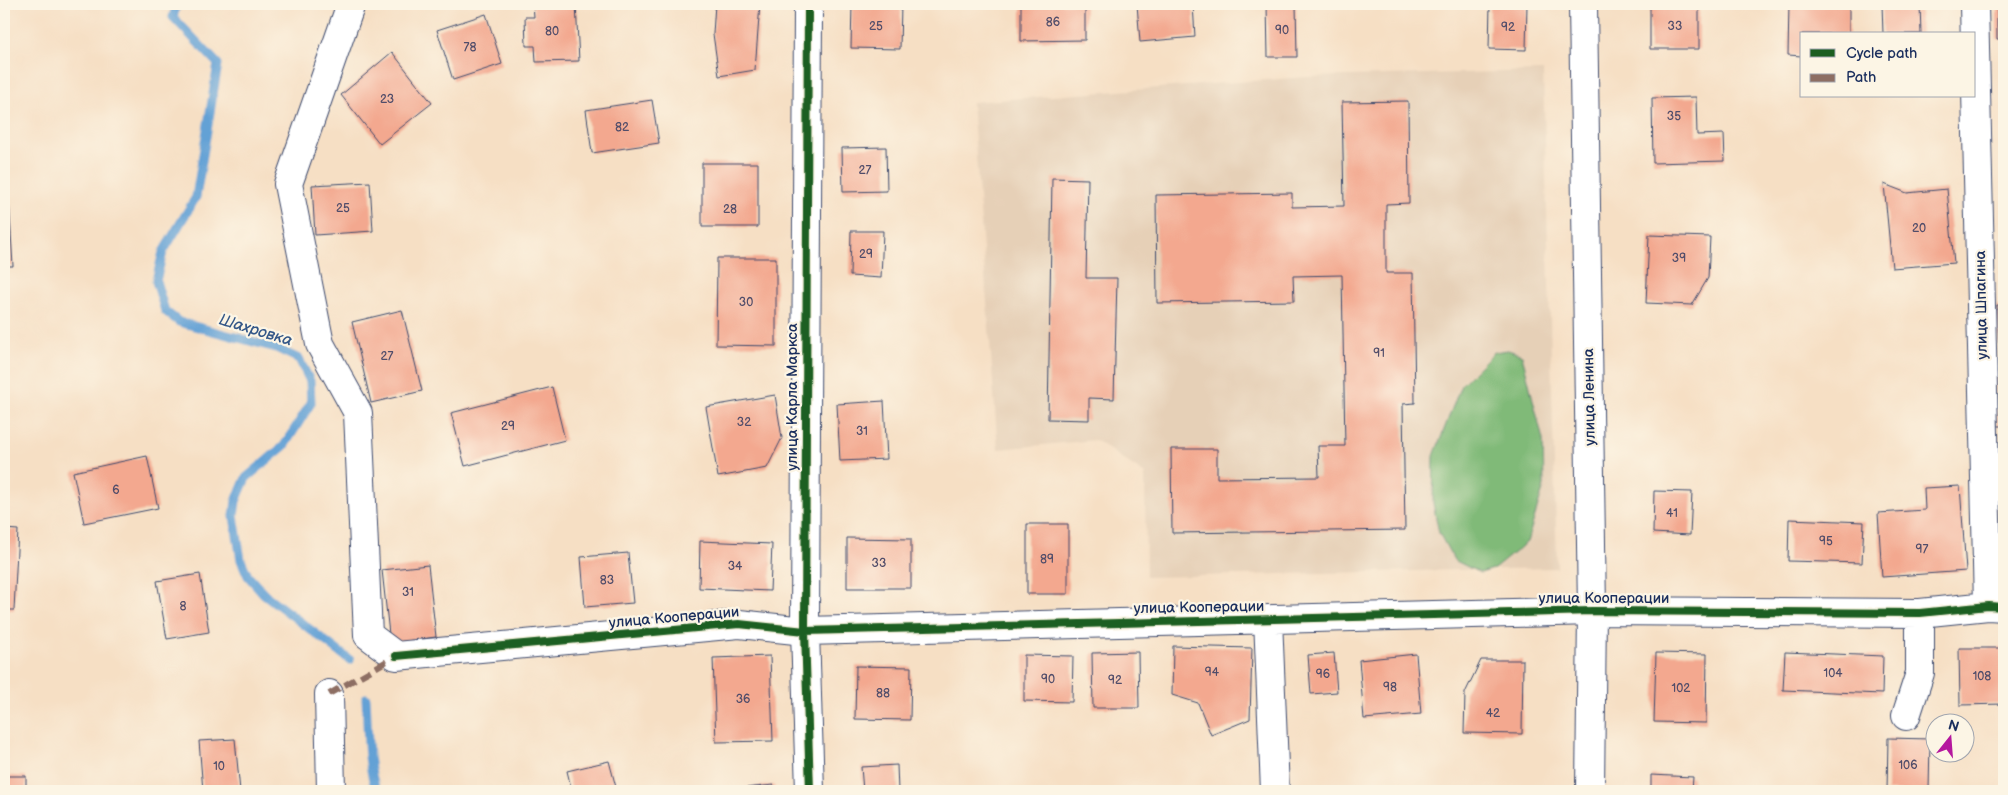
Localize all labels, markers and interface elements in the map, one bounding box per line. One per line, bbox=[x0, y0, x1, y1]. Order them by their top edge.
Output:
house number: 86 bbox=[1046, 15, 1060, 30]
house number: 25 bbox=[869, 19, 883, 34]
house number: 33 bbox=[1668, 19, 1682, 34]
house number: 92 bbox=[1501, 20, 1515, 35]
house number: 90 bbox=[1275, 23, 1289, 38]
house number: 80 bbox=[545, 24, 559, 39]
legend bbox=[1800, 32, 1976, 98]
house number: 78 bbox=[464, 40, 476, 55]
text: Cycle path bbox=[1846, 44, 1917, 63]
text: Path bbox=[1846, 68, 1876, 87]
house number: 23 bbox=[380, 92, 394, 107]
house number: 35 bbox=[1667, 109, 1681, 124]
house number: 82 bbox=[615, 120, 629, 135]
house number: 27 bbox=[859, 163, 872, 178]
house number: 25 bbox=[336, 201, 350, 216]
house number: 28 bbox=[723, 202, 737, 217]
house number: 20 bbox=[1912, 221, 1926, 236]
house number: 29 bbox=[859, 247, 873, 262]
street label: улица Шпагина bbox=[1971, 250, 1992, 360]
house number: 39 bbox=[1672, 251, 1686, 266]
house number: 30 bbox=[739, 295, 753, 310]
water label: Шахровка bbox=[216, 310, 295, 351]
street label: улица Карла Маркса bbox=[783, 323, 802, 471]
house number: 91 bbox=[1373, 346, 1385, 361]
street label: улица Ленина bbox=[1579, 348, 1600, 446]
house number: 27 bbox=[381, 349, 394, 364]
house number: 32 bbox=[737, 415, 751, 430]
house number: 29 bbox=[501, 419, 515, 434]
house number: 31 bbox=[856, 424, 868, 439]
house number: 6 bbox=[112, 483, 120, 498]
house number: 41 bbox=[1666, 506, 1678, 521]
house number: 95 bbox=[1819, 534, 1833, 549]
house number: 97 bbox=[1916, 542, 1929, 557]
house number: 89 bbox=[1040, 552, 1054, 567]
house number: 33 bbox=[872, 556, 886, 571]
house number: 34 bbox=[728, 559, 743, 574]
house number: 83 bbox=[600, 573, 614, 588]
house number: 31 bbox=[402, 585, 414, 600]
street label: улица Кооперации bbox=[1539, 589, 1669, 608]
street label: улица Кооперации bbox=[1133, 597, 1265, 618]
house number: 8 bbox=[180, 599, 187, 614]
street label: улица Кооперации bbox=[608, 602, 740, 633]
house number: 94 bbox=[1205, 665, 1220, 680]
house number: 104 bbox=[1823, 666, 1843, 681]
house number: 96 bbox=[1316, 667, 1330, 682]
house number: 108 bbox=[1973, 669, 1991, 684]
house number: 90 bbox=[1041, 672, 1055, 687]
house number: 92 bbox=[1108, 673, 1122, 688]
house number: 98 bbox=[1383, 680, 1397, 695]
house number: 102 bbox=[1672, 681, 1690, 696]
house number: 88 bbox=[876, 686, 890, 701]
house number: 36 bbox=[736, 692, 750, 707]
house number: 42 bbox=[1486, 706, 1500, 721]
north arrow bbox=[1926, 712, 1976, 762]
text: N bbox=[1946, 716, 1961, 736]
house number: 106 bbox=[1898, 758, 1918, 773]
house number: 10 bbox=[213, 759, 225, 774]

